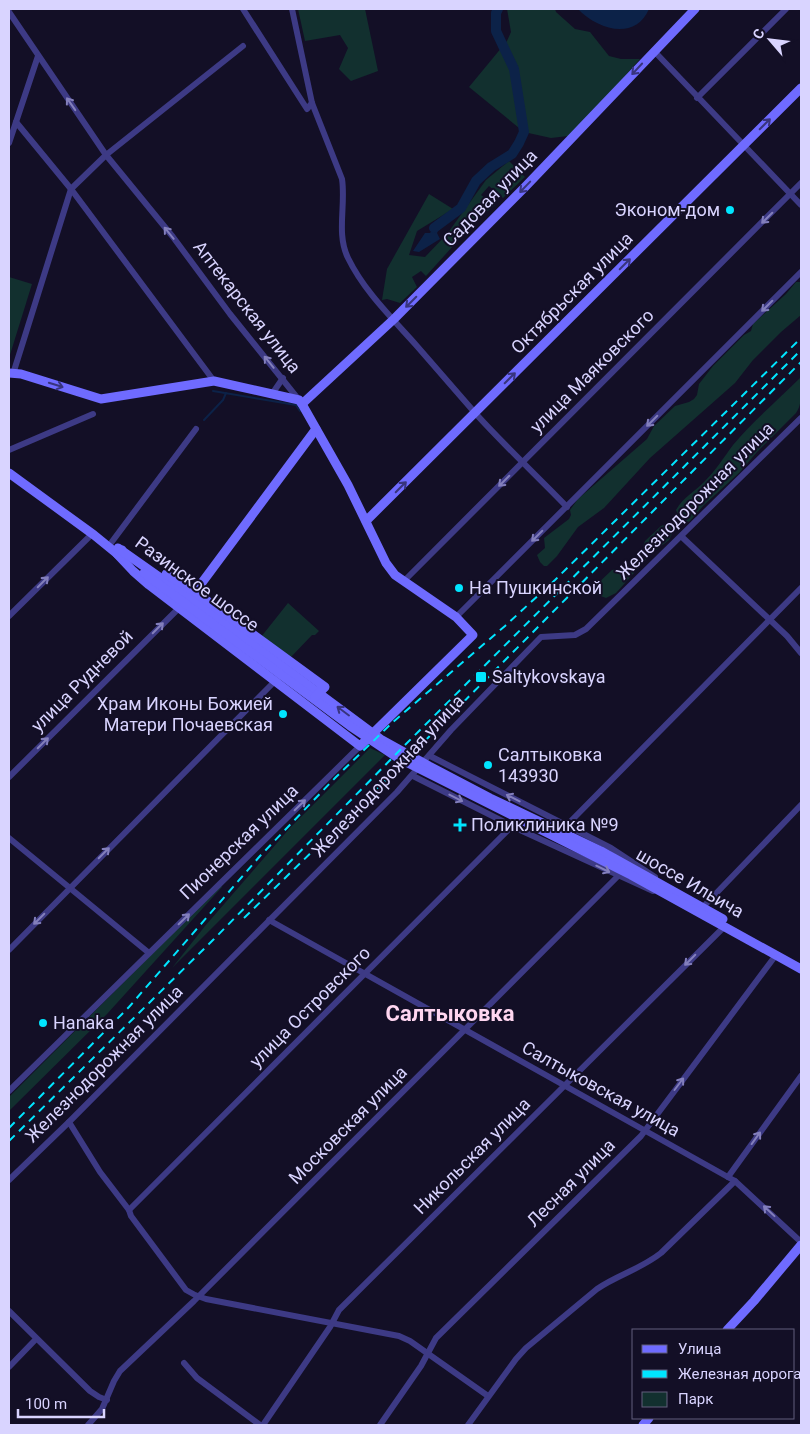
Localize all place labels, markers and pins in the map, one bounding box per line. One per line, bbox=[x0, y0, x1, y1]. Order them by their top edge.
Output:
place label: Эконом-дом bbox=[615, 199, 720, 220]
marker: Эконом-дом bbox=[724, 204, 736, 216]
place label: На Пушкинской bbox=[469, 577, 602, 598]
marker: На Пушкинской bbox=[453, 582, 465, 594]
place label: Saltykovskaya bbox=[492, 666, 605, 687]
marker: Saltykovskaya bbox=[474, 670, 488, 684]
place label: Храм Иконы Божией Матери Почаевская bbox=[97, 693, 273, 735]
marker: Храм Иконы Божией Матери Почаевская bbox=[277, 708, 289, 720]
place label: Салтыковка 143930 bbox=[498, 744, 602, 786]
marker: Салтыковка 143930 bbox=[482, 759, 494, 771]
place label: Поликлиника №9 bbox=[471, 814, 619, 835]
marker: Поликлиника №9 bbox=[453, 818, 467, 832]
place label: Hanaka bbox=[53, 1012, 114, 1033]
marker: Hanaka bbox=[37, 1017, 49, 1029]

